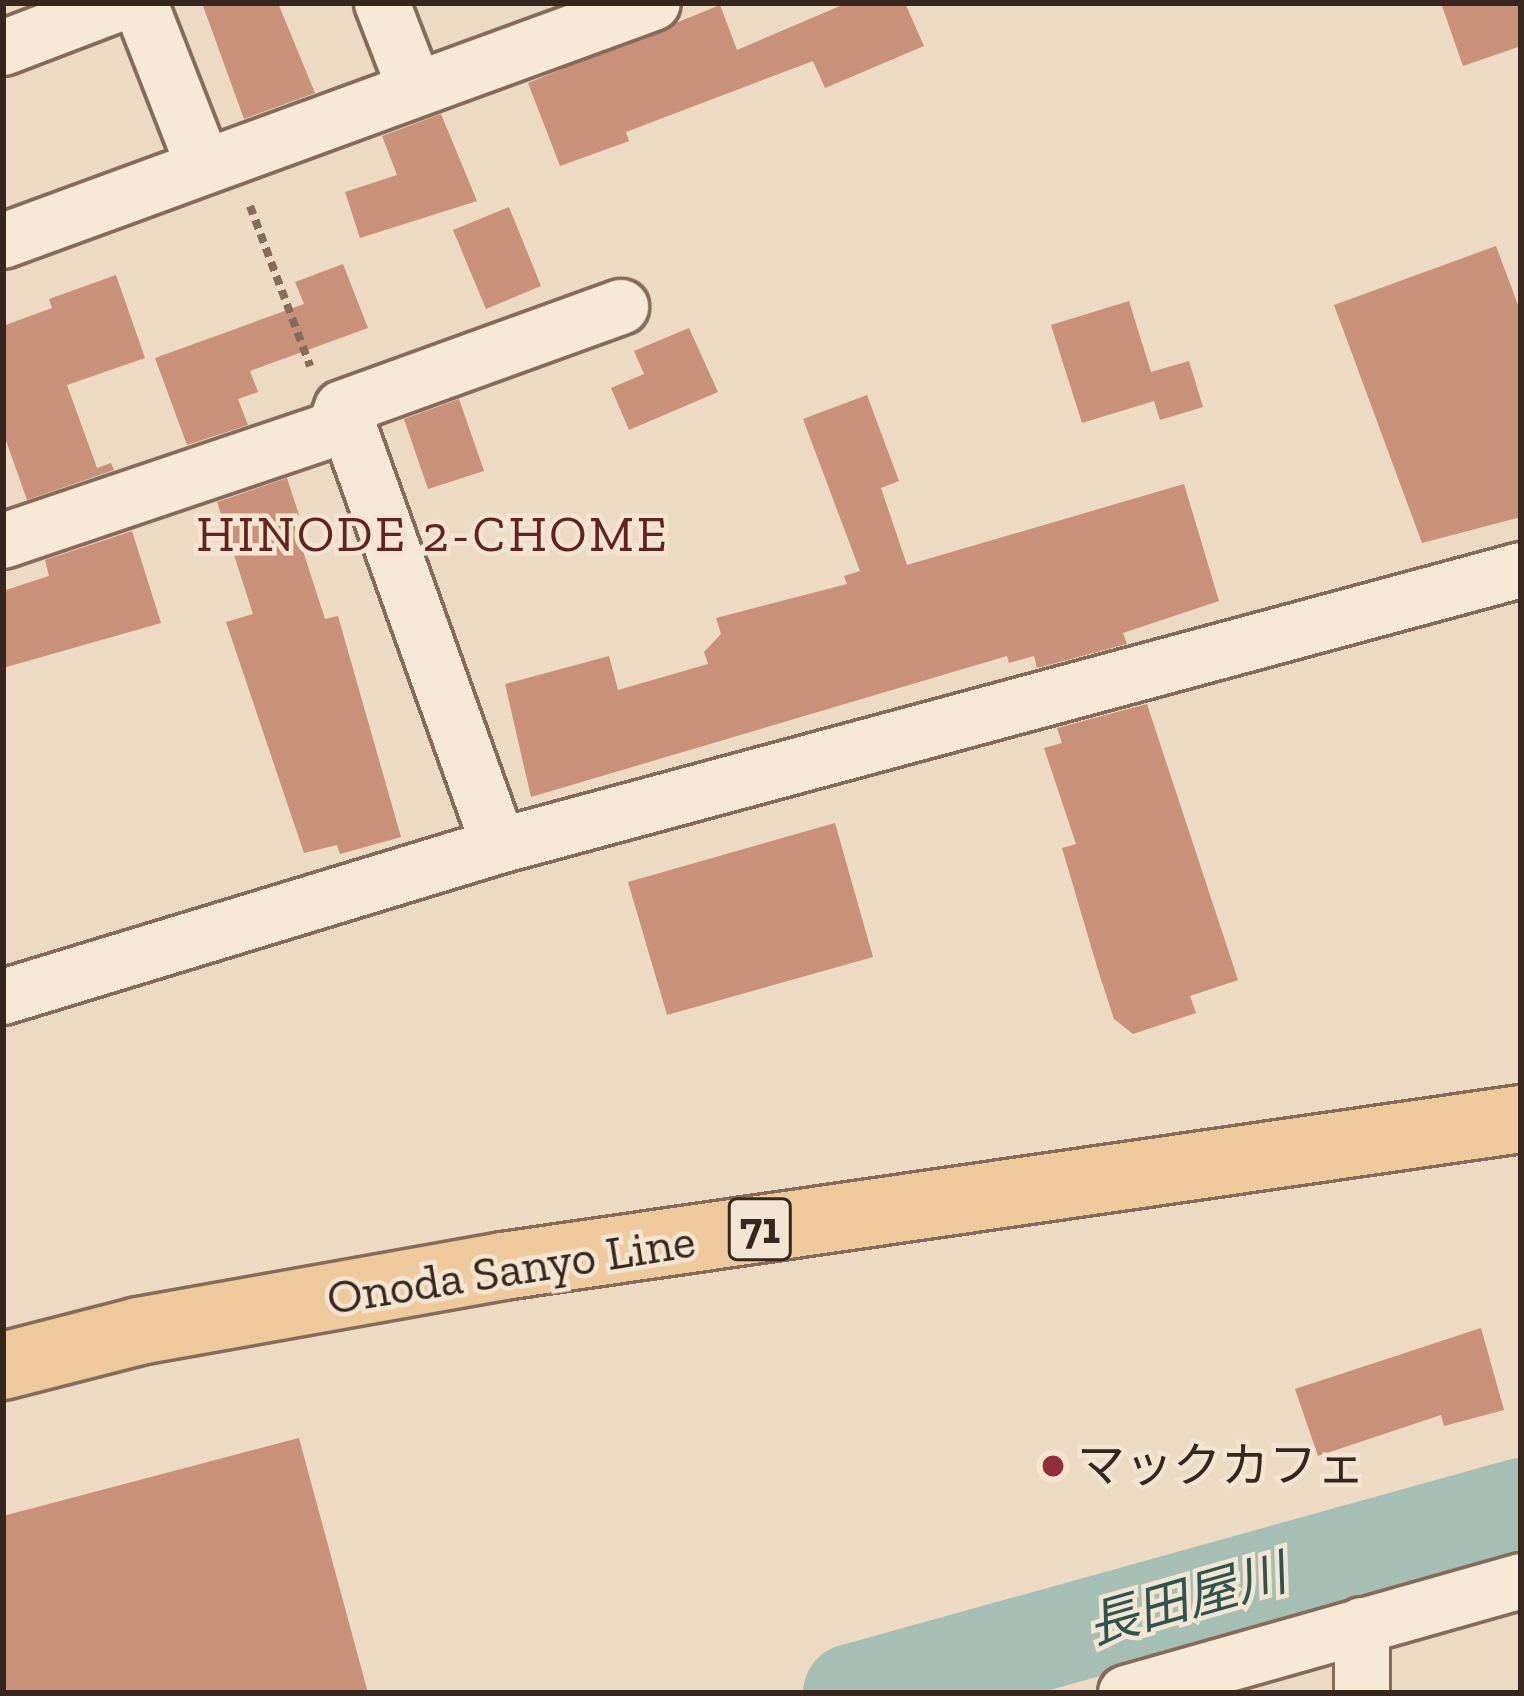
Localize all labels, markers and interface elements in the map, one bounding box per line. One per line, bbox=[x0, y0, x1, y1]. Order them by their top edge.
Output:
district label: HINODE 2-CHOME bbox=[196, 503, 670, 565]
road number: 71 bbox=[727, 1190, 793, 1268]
street label: Onoda Sanyo Line bbox=[323, 1211, 699, 1327]
place label: マックカフェ bbox=[1077, 1437, 1365, 1495]
marker: マックカフェ bbox=[1040, 1453, 1066, 1479]
water label: 長田屋川 bbox=[1081, 1542, 1293, 1658]

